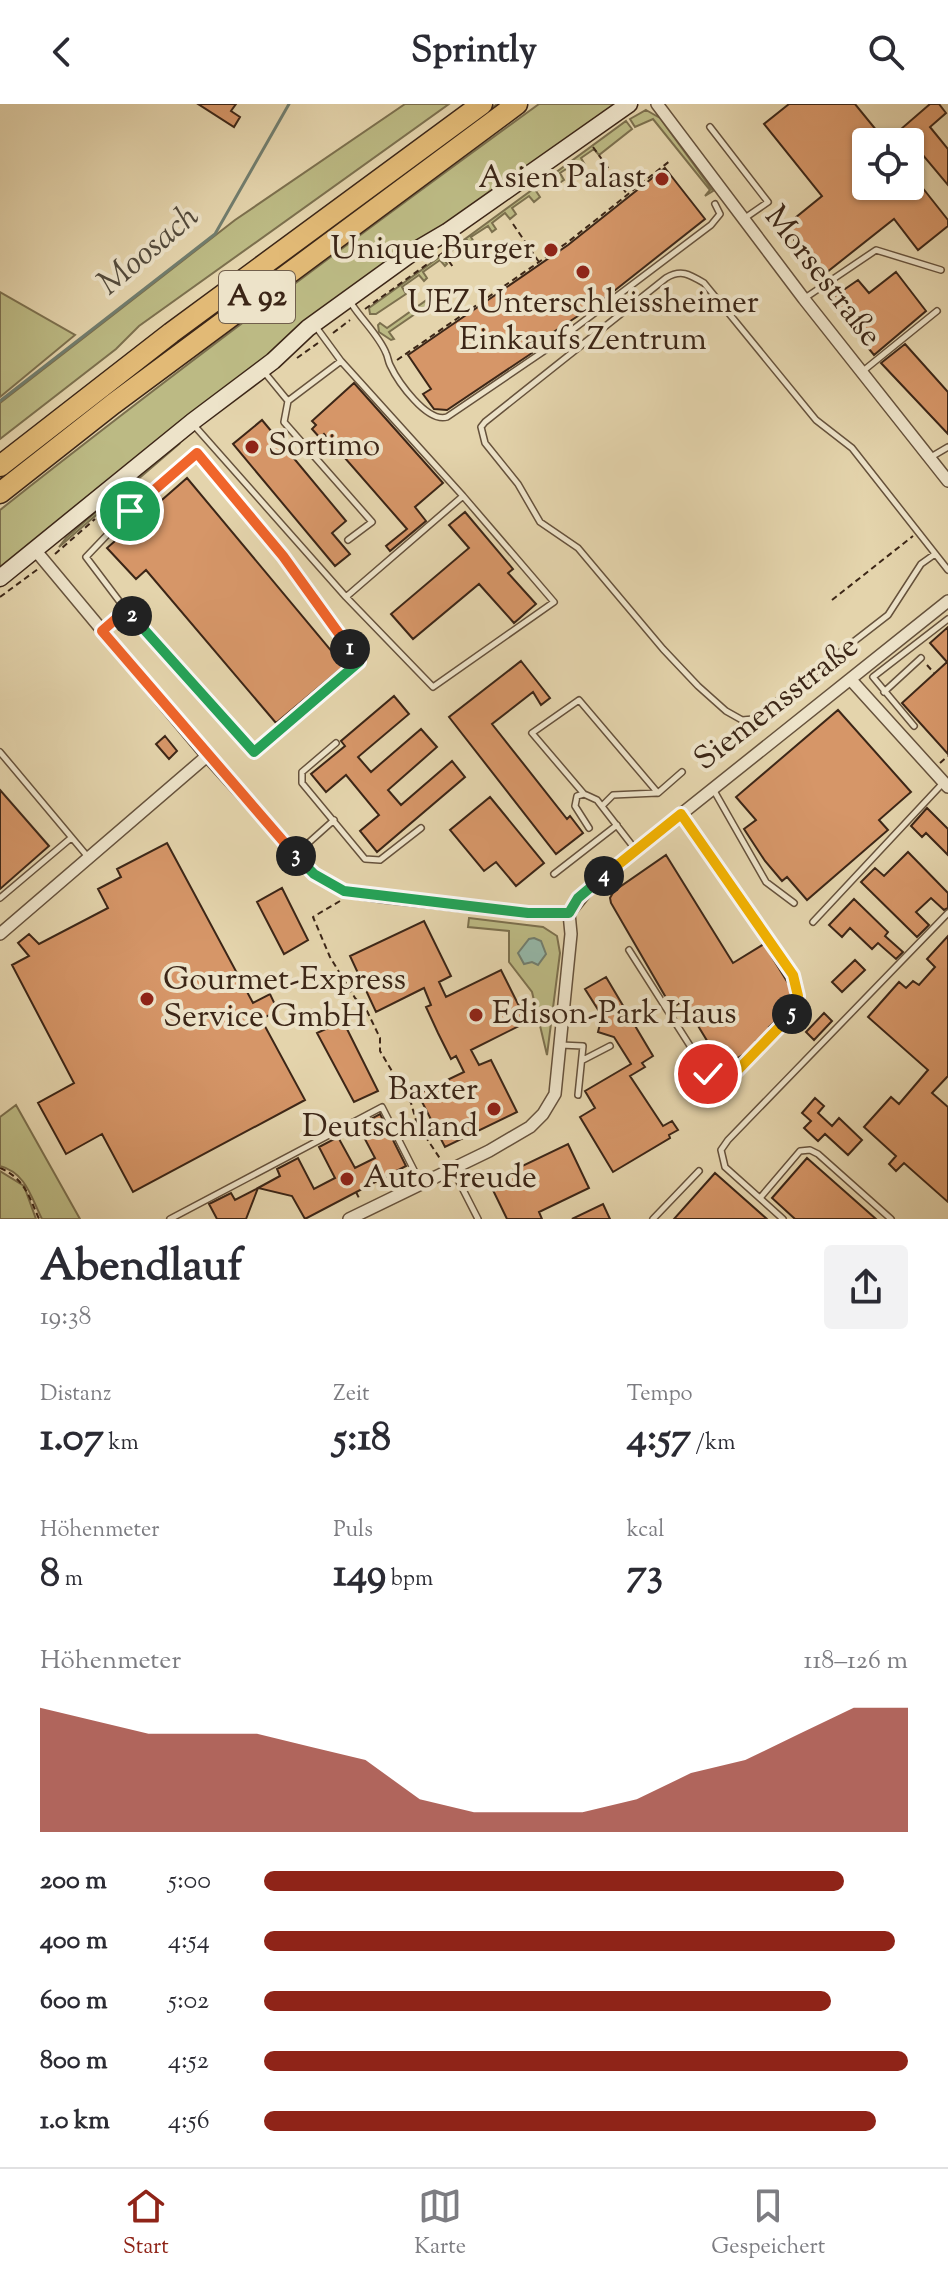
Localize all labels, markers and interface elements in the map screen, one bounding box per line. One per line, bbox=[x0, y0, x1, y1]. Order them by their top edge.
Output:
text: Sprintly bbox=[411, 26, 537, 78]
icon: back bbox=[40, 30, 84, 74]
icon: search bbox=[864, 30, 908, 74]
map controls bbox=[852, 128, 924, 200]
button: locate bbox=[852, 128, 924, 200]
place label: Asien Palast bbox=[478, 156, 646, 202]
marker: Asien Palast bbox=[653, 170, 671, 188]
water label: Moosach bbox=[87, 193, 211, 308]
street label: Morsestraße bbox=[752, 197, 892, 357]
place label: Unique Burger bbox=[330, 227, 535, 273]
marker: Unique Burger bbox=[542, 241, 560, 259]
marker: UEZ Unterschleissheimer Einkaufs Zentrum bbox=[574, 263, 592, 281]
road number: A 92 bbox=[219, 271, 295, 323]
place label: UEZ Unterschleissheimer Einkaufs Zentrum bbox=[407, 281, 759, 364]
place label: Sortimo bbox=[268, 424, 380, 470]
marker: Sortimo bbox=[243, 438, 261, 456]
pin bbox=[96, 477, 164, 545]
icon: arrive bbox=[108, 489, 152, 533]
pin: 2 bbox=[112, 596, 152, 636]
text: 2 bbox=[127, 600, 137, 632]
street label: Siemensstraße bbox=[685, 625, 869, 783]
pin: 1 bbox=[330, 629, 370, 669]
text: 1 bbox=[346, 633, 354, 665]
pin: 3 bbox=[276, 836, 316, 876]
text: 3 bbox=[292, 840, 300, 872]
pin: 4 bbox=[584, 856, 624, 896]
text: 4 bbox=[598, 860, 610, 892]
place label: Gourmet-Express Service GmbH bbox=[163, 958, 406, 1041]
marker: Gourmet-Express Service GmbH bbox=[138, 990, 156, 1008]
place label: Edison-Park Haus bbox=[492, 992, 737, 1038]
pin: 5 bbox=[772, 994, 812, 1034]
text: 5 bbox=[788, 998, 796, 1030]
marker: Edison-Park Haus bbox=[467, 1006, 485, 1024]
pin bbox=[674, 1040, 742, 1108]
icon: check bbox=[686, 1052, 730, 1096]
place label: Baxter Deutschland bbox=[302, 1068, 478, 1151]
marker: Baxter Deutschland bbox=[485, 1100, 503, 1118]
place label: Auto Freude bbox=[363, 1156, 537, 1202]
marker: Auto Freude bbox=[338, 1170, 356, 1188]
text: Abendlauf bbox=[40, 1237, 243, 1300]
button: share bbox=[824, 1245, 908, 1329]
text: 19:38 bbox=[40, 1299, 91, 1336]
text: Distanz bbox=[40, 1379, 111, 1411]
text: Zeit bbox=[333, 1379, 370, 1411]
text: Tempo bbox=[627, 1379, 693, 1411]
text: 1.07 bbox=[40, 1411, 104, 1468]
text: 5:18 bbox=[333, 1411, 391, 1468]
text: 4:57 bbox=[627, 1411, 691, 1468]
text: km bbox=[104, 1428, 139, 1460]
text: /km bbox=[691, 1428, 735, 1460]
text: Höhenmeter bbox=[40, 1515, 159, 1547]
text: Puls bbox=[333, 1515, 373, 1547]
text: kcal bbox=[627, 1515, 664, 1547]
text: 8 bbox=[40, 1547, 60, 1604]
text: 149 bbox=[333, 1547, 386, 1604]
text: 73 bbox=[627, 1547, 663, 1604]
text: m bbox=[60, 1564, 83, 1596]
text: bpm bbox=[386, 1564, 433, 1596]
text: Höhenmeter bbox=[40, 1643, 181, 1680]
text: 118–126 m bbox=[804, 1643, 908, 1680]
text: 200 m bbox=[40, 1863, 107, 1900]
text: 5:00 bbox=[168, 1863, 211, 1900]
text: 400 m bbox=[40, 1923, 107, 1960]
text: 4:54 bbox=[168, 1923, 210, 1960]
text: 600 m bbox=[40, 1983, 107, 2020]
text: 5:02 bbox=[168, 1983, 209, 2020]
text: 800 m bbox=[40, 2043, 108, 2080]
text: 4:52 bbox=[168, 2043, 209, 2080]
text: 1.0 km bbox=[40, 2103, 110, 2140]
text: 4:56 bbox=[168, 2103, 210, 2140]
tab: Start bbox=[123, 2184, 169, 2264]
tab: Karte bbox=[414, 2184, 466, 2264]
tab: Gespeichert bbox=[711, 2184, 825, 2264]

